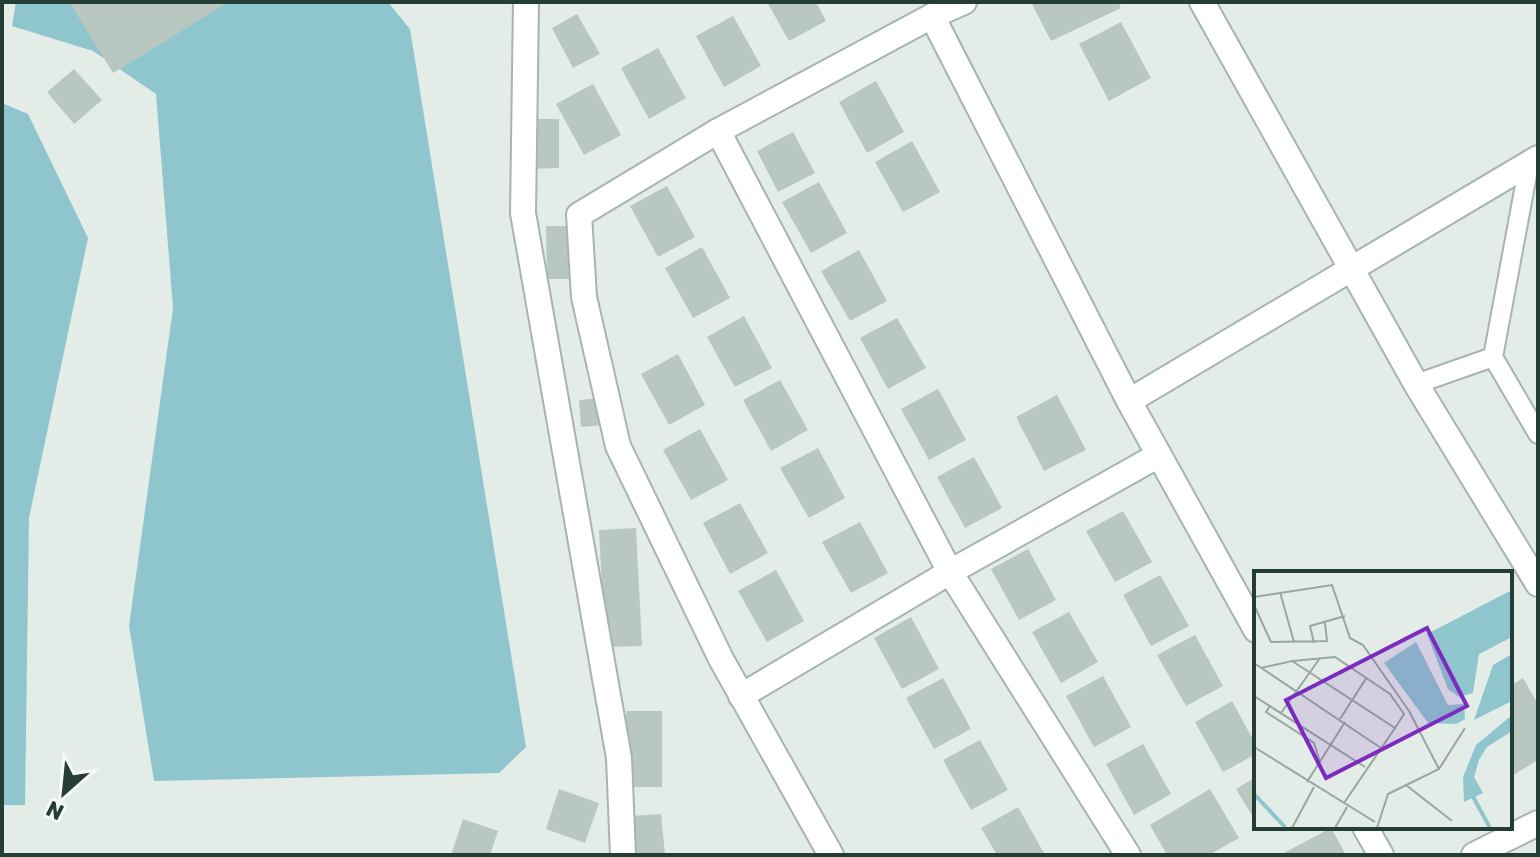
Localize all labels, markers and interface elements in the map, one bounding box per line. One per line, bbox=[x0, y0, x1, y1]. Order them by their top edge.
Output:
inset map bbox=[1254, 571, 1512, 829]
north arrow bbox=[24, 753, 104, 833]
text: N bbox=[42, 795, 68, 826]

